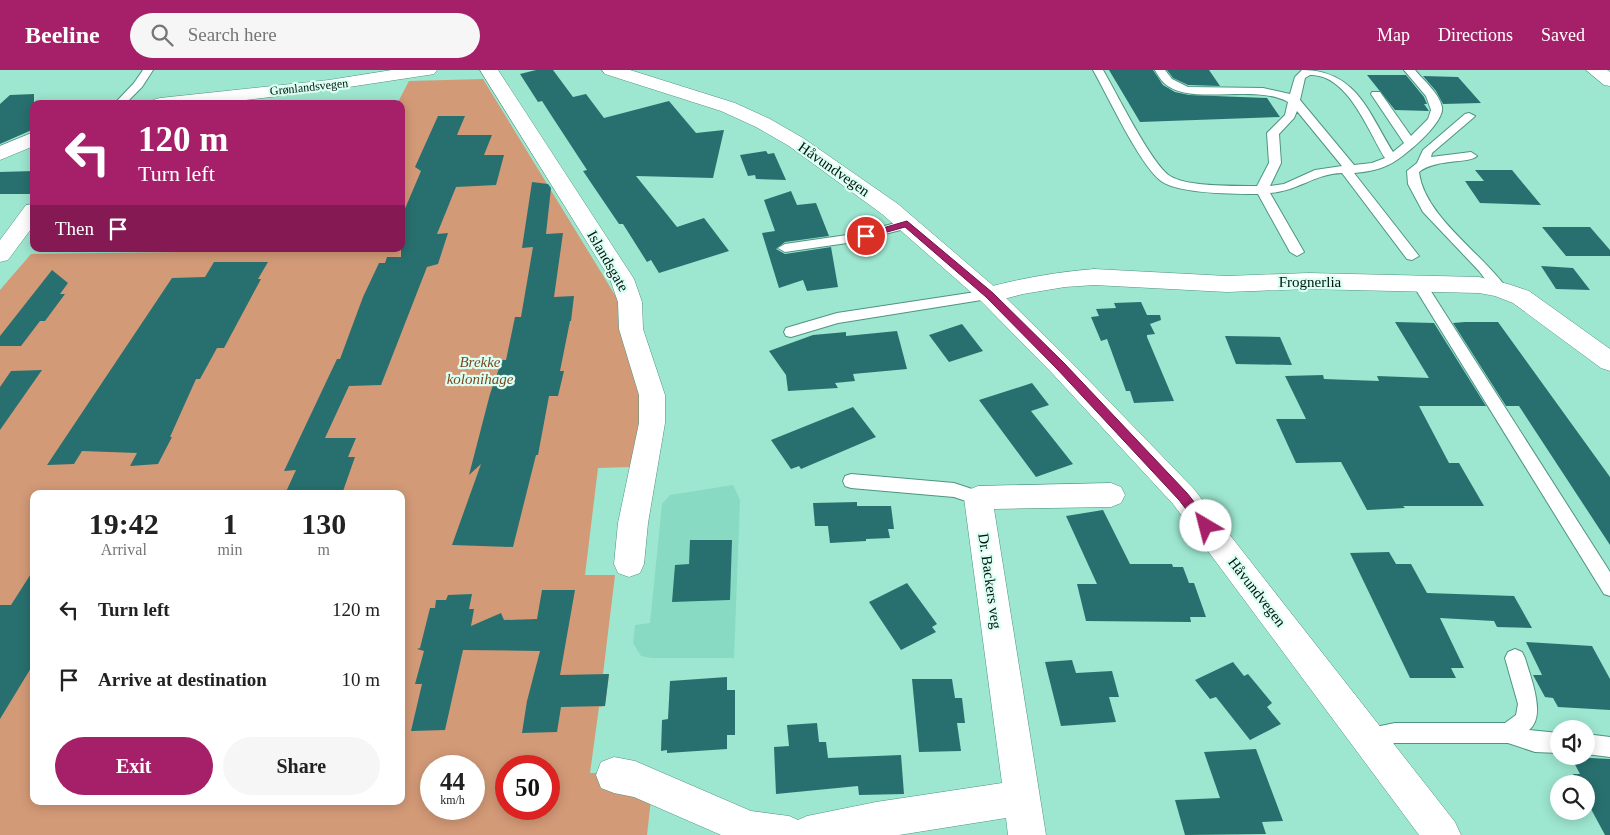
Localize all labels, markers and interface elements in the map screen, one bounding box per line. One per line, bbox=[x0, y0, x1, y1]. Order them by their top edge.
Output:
search box bbox=[130, 13, 480, 58]
icon: search bbox=[148, 21, 176, 49]
text: Beeline bbox=[25, 22, 100, 48]
text: Search here bbox=[188, 24, 277, 45]
text: Map bbox=[1377, 25, 1410, 45]
text: Directions bbox=[1438, 25, 1513, 45]
text: Saved bbox=[1541, 25, 1585, 45]
street label: Grønlandsvegen bbox=[269, 76, 349, 98]
icon: left bbox=[55, 120, 120, 185]
text: 120 m bbox=[138, 120, 228, 159]
street label: Håvundvegen bbox=[795, 139, 873, 200]
text: Turn left bbox=[138, 161, 215, 186]
icon: arrive bbox=[104, 215, 132, 243]
pin bbox=[845, 215, 887, 257]
text: Then bbox=[55, 218, 94, 239]
icon: arrive bbox=[852, 222, 880, 250]
street label: Islandsgate bbox=[584, 228, 632, 295]
street label: Frognerlia bbox=[1279, 274, 1342, 290]
park label: Brekke kolonihage bbox=[447, 354, 514, 387]
position arrow bbox=[1179, 499, 1231, 551]
text: 19:42 bbox=[89, 507, 159, 540]
text: 1 bbox=[222, 507, 237, 540]
text: 130 bbox=[301, 507, 346, 540]
street label: Dr. Backers veg bbox=[975, 532, 1005, 630]
text: Arrival bbox=[101, 541, 147, 558]
text: min bbox=[218, 541, 242, 558]
text: m bbox=[317, 541, 330, 558]
street label: Håvundvegen bbox=[1225, 554, 1289, 630]
icon: left bbox=[55, 596, 83, 624]
text: Turn left bbox=[98, 599, 170, 620]
text: 120 m bbox=[332, 599, 380, 620]
icon: arrive bbox=[55, 666, 83, 694]
text: Arrive at destination bbox=[98, 669, 267, 690]
text: 10 m bbox=[341, 669, 380, 690]
map controls bbox=[1550, 720, 1595, 820]
button: sound bbox=[1550, 720, 1595, 765]
button: Exit bbox=[55, 737, 213, 795]
button: Share bbox=[223, 737, 380, 795]
speed limit sign: 50 bbox=[495, 755, 560, 820]
text: 44 bbox=[440, 768, 465, 795]
button: search bbox=[1550, 775, 1595, 820]
text: km/h bbox=[440, 793, 465, 807]

